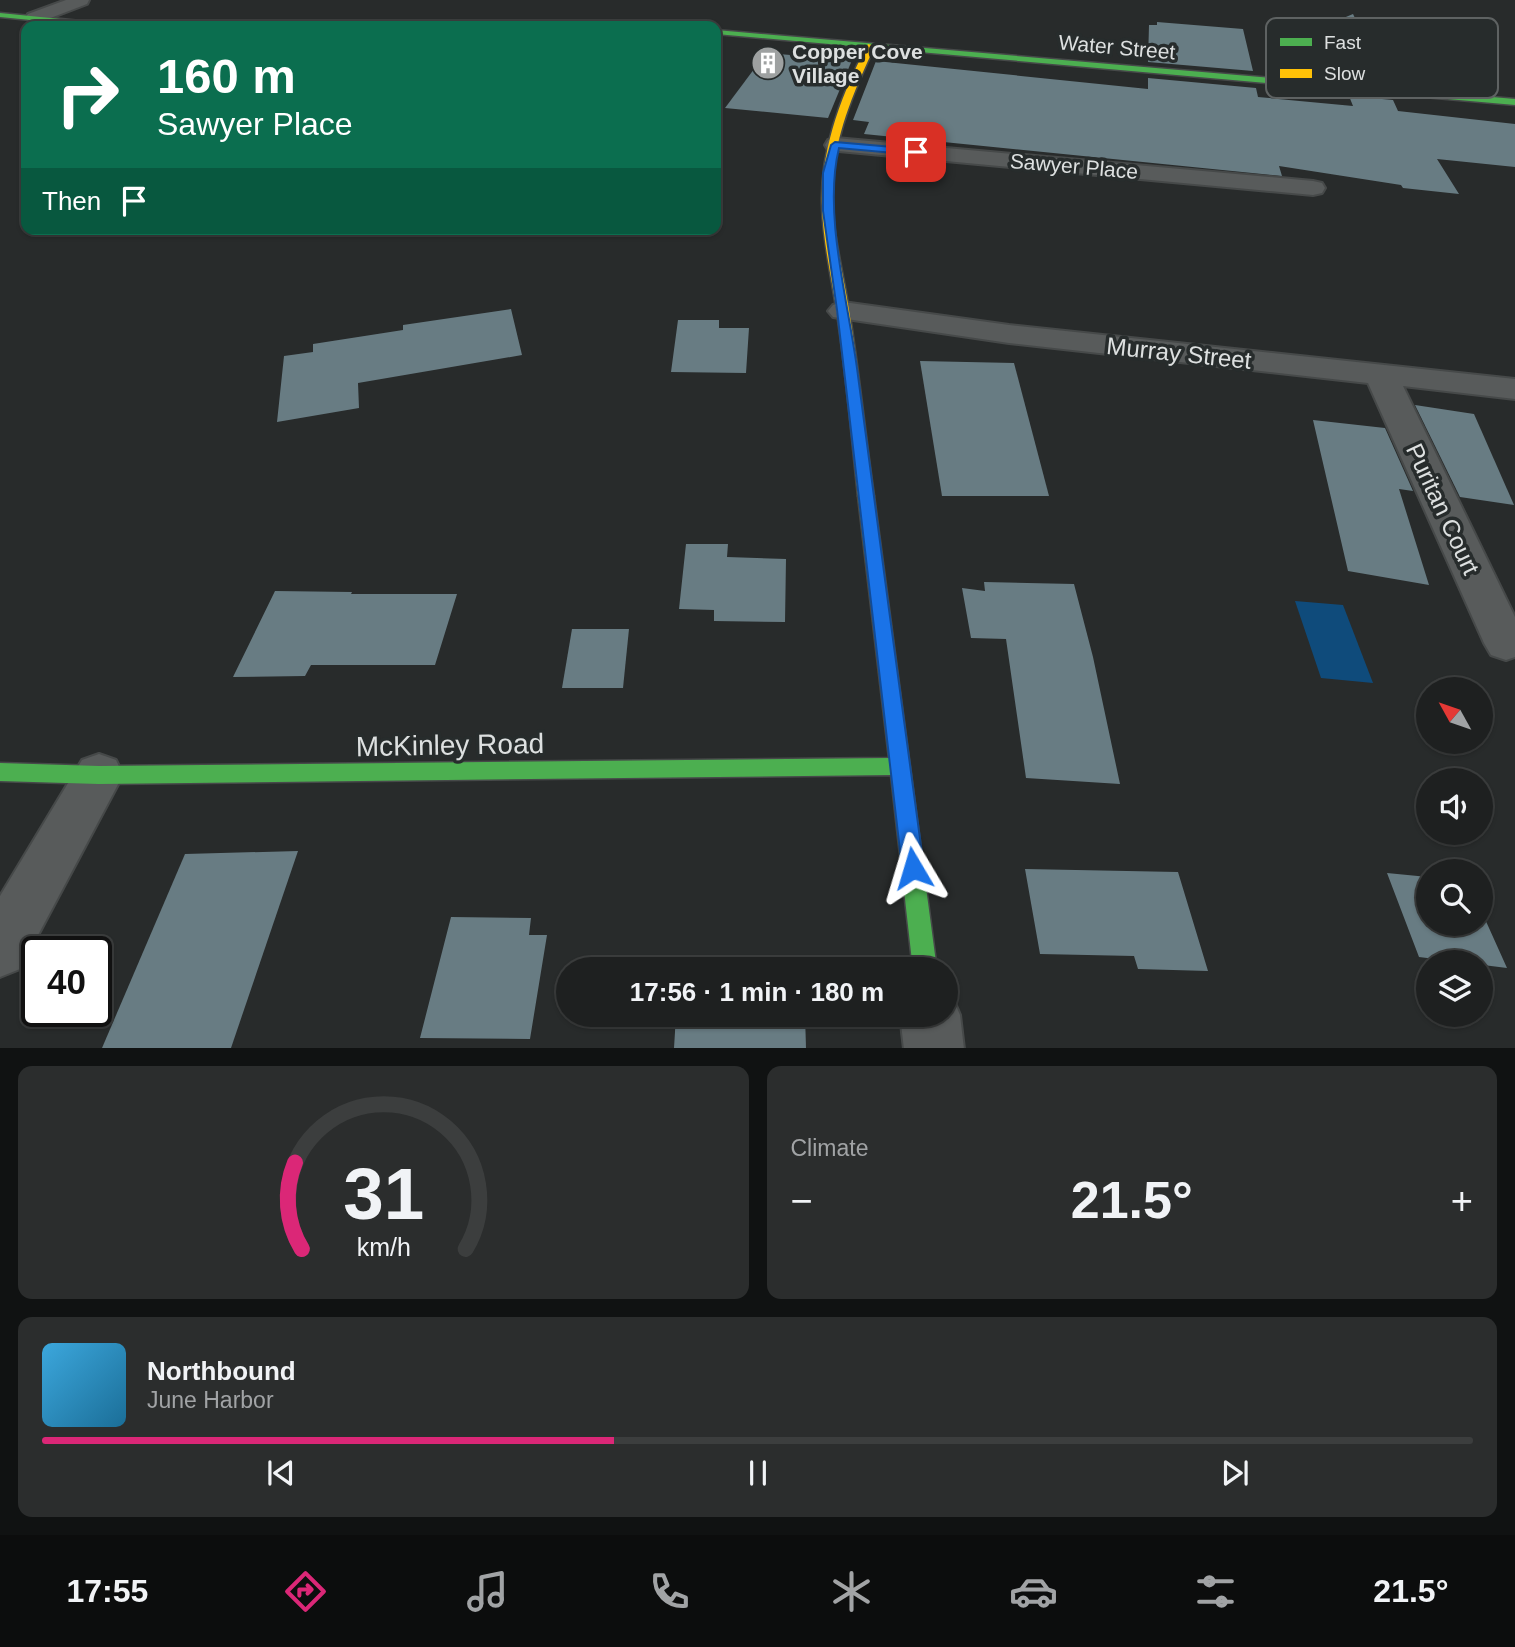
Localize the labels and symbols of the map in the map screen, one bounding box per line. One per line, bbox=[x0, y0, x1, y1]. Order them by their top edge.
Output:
legend bbox=[1266, 18, 1498, 98]
street label: Water Street bbox=[1058, 30, 1176, 64]
text: Fast bbox=[1324, 32, 1362, 53]
place label: Copper Cove Village bbox=[792, 40, 923, 87]
building icon: Copper Cove Village bbox=[749, 44, 787, 82]
text: Slow bbox=[1324, 63, 1365, 84]
pin bbox=[886, 122, 946, 182]
street label: Sawyer Place bbox=[1009, 149, 1139, 183]
street label: Murray Street bbox=[1105, 332, 1253, 374]
street label: Puritan Court bbox=[1401, 439, 1485, 579]
north arrow bbox=[1416, 677, 1493, 754]
street label: McKinley Road bbox=[356, 728, 544, 762]
position arrow bbox=[876, 831, 950, 905]
speed limit sign: 40 bbox=[21, 936, 112, 1027]

